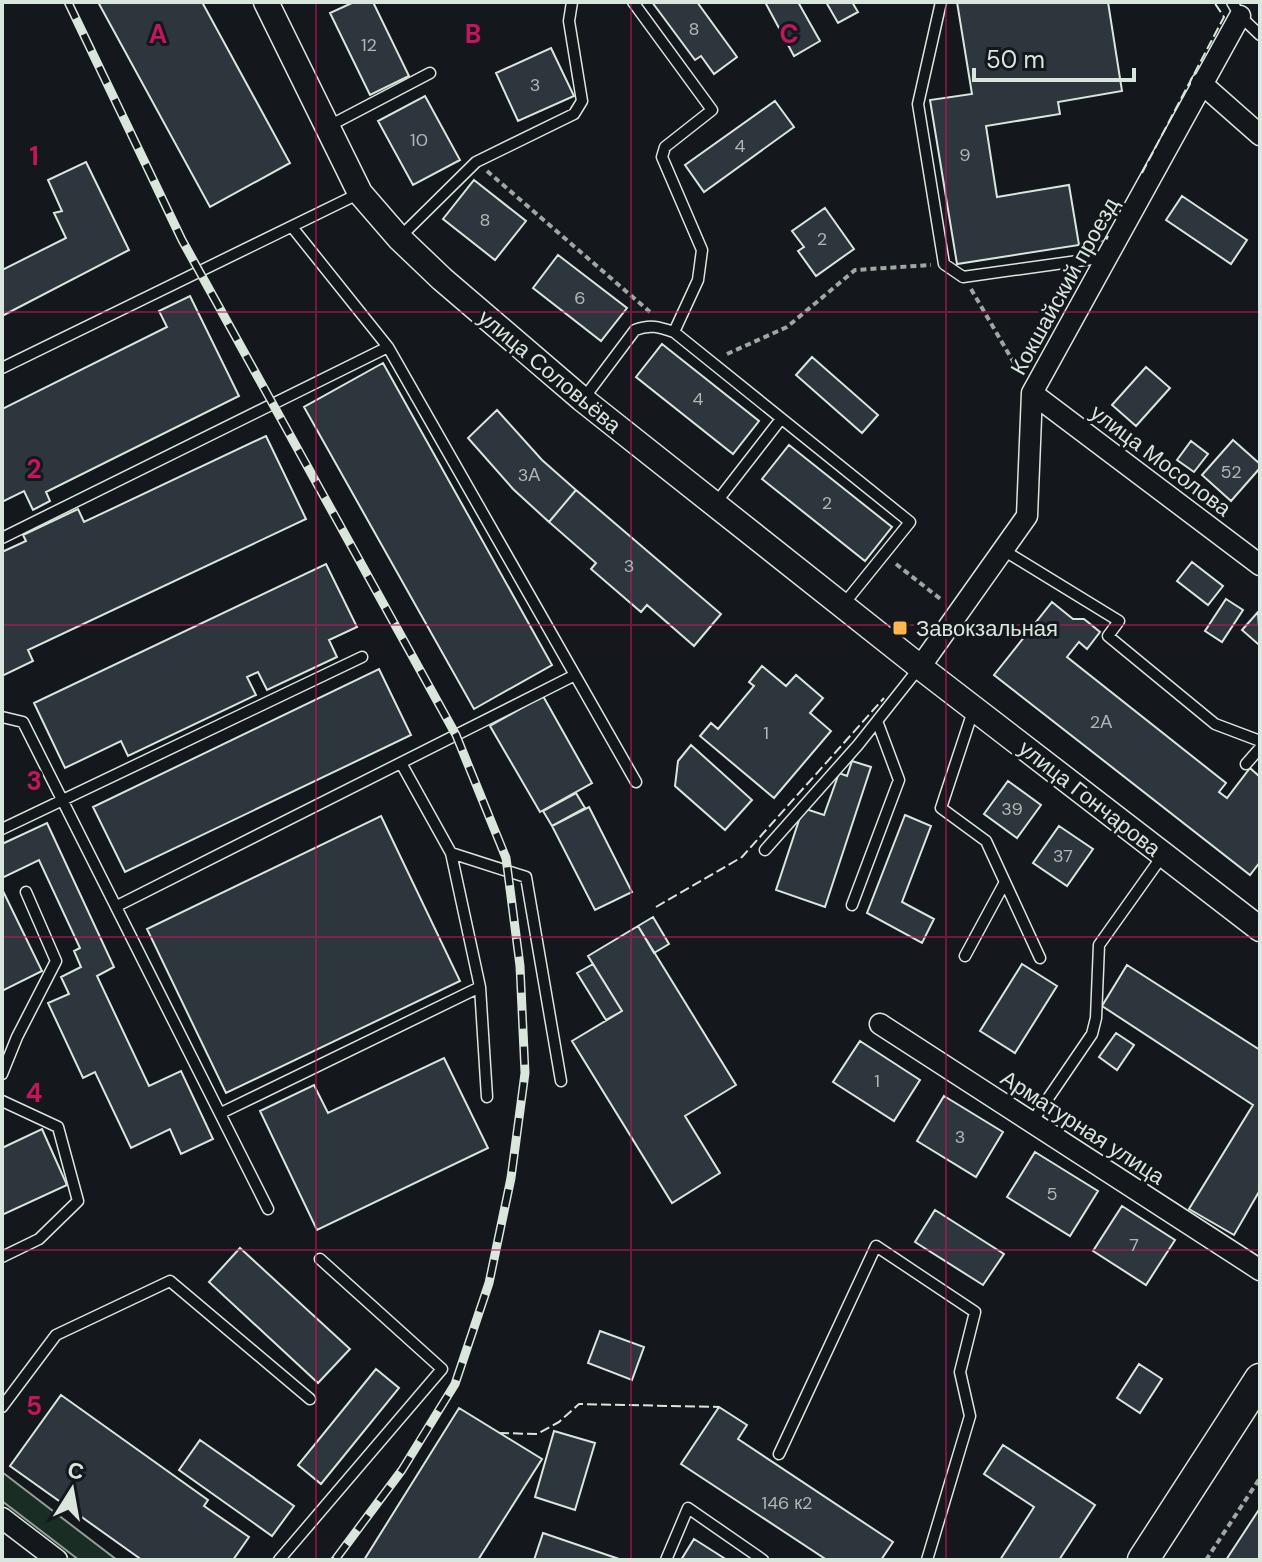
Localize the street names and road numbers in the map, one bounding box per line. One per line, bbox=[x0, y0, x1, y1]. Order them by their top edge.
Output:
street label: Кокшайский проезд bbox=[1004, 192, 1125, 380]
street label: улица Соловьёва bbox=[472, 303, 628, 440]
street label: улица Мосолова bbox=[1084, 398, 1238, 523]
street label: улица Гончарова bbox=[1013, 734, 1167, 864]
street label: Арматурная улица bbox=[995, 1064, 1171, 1192]

